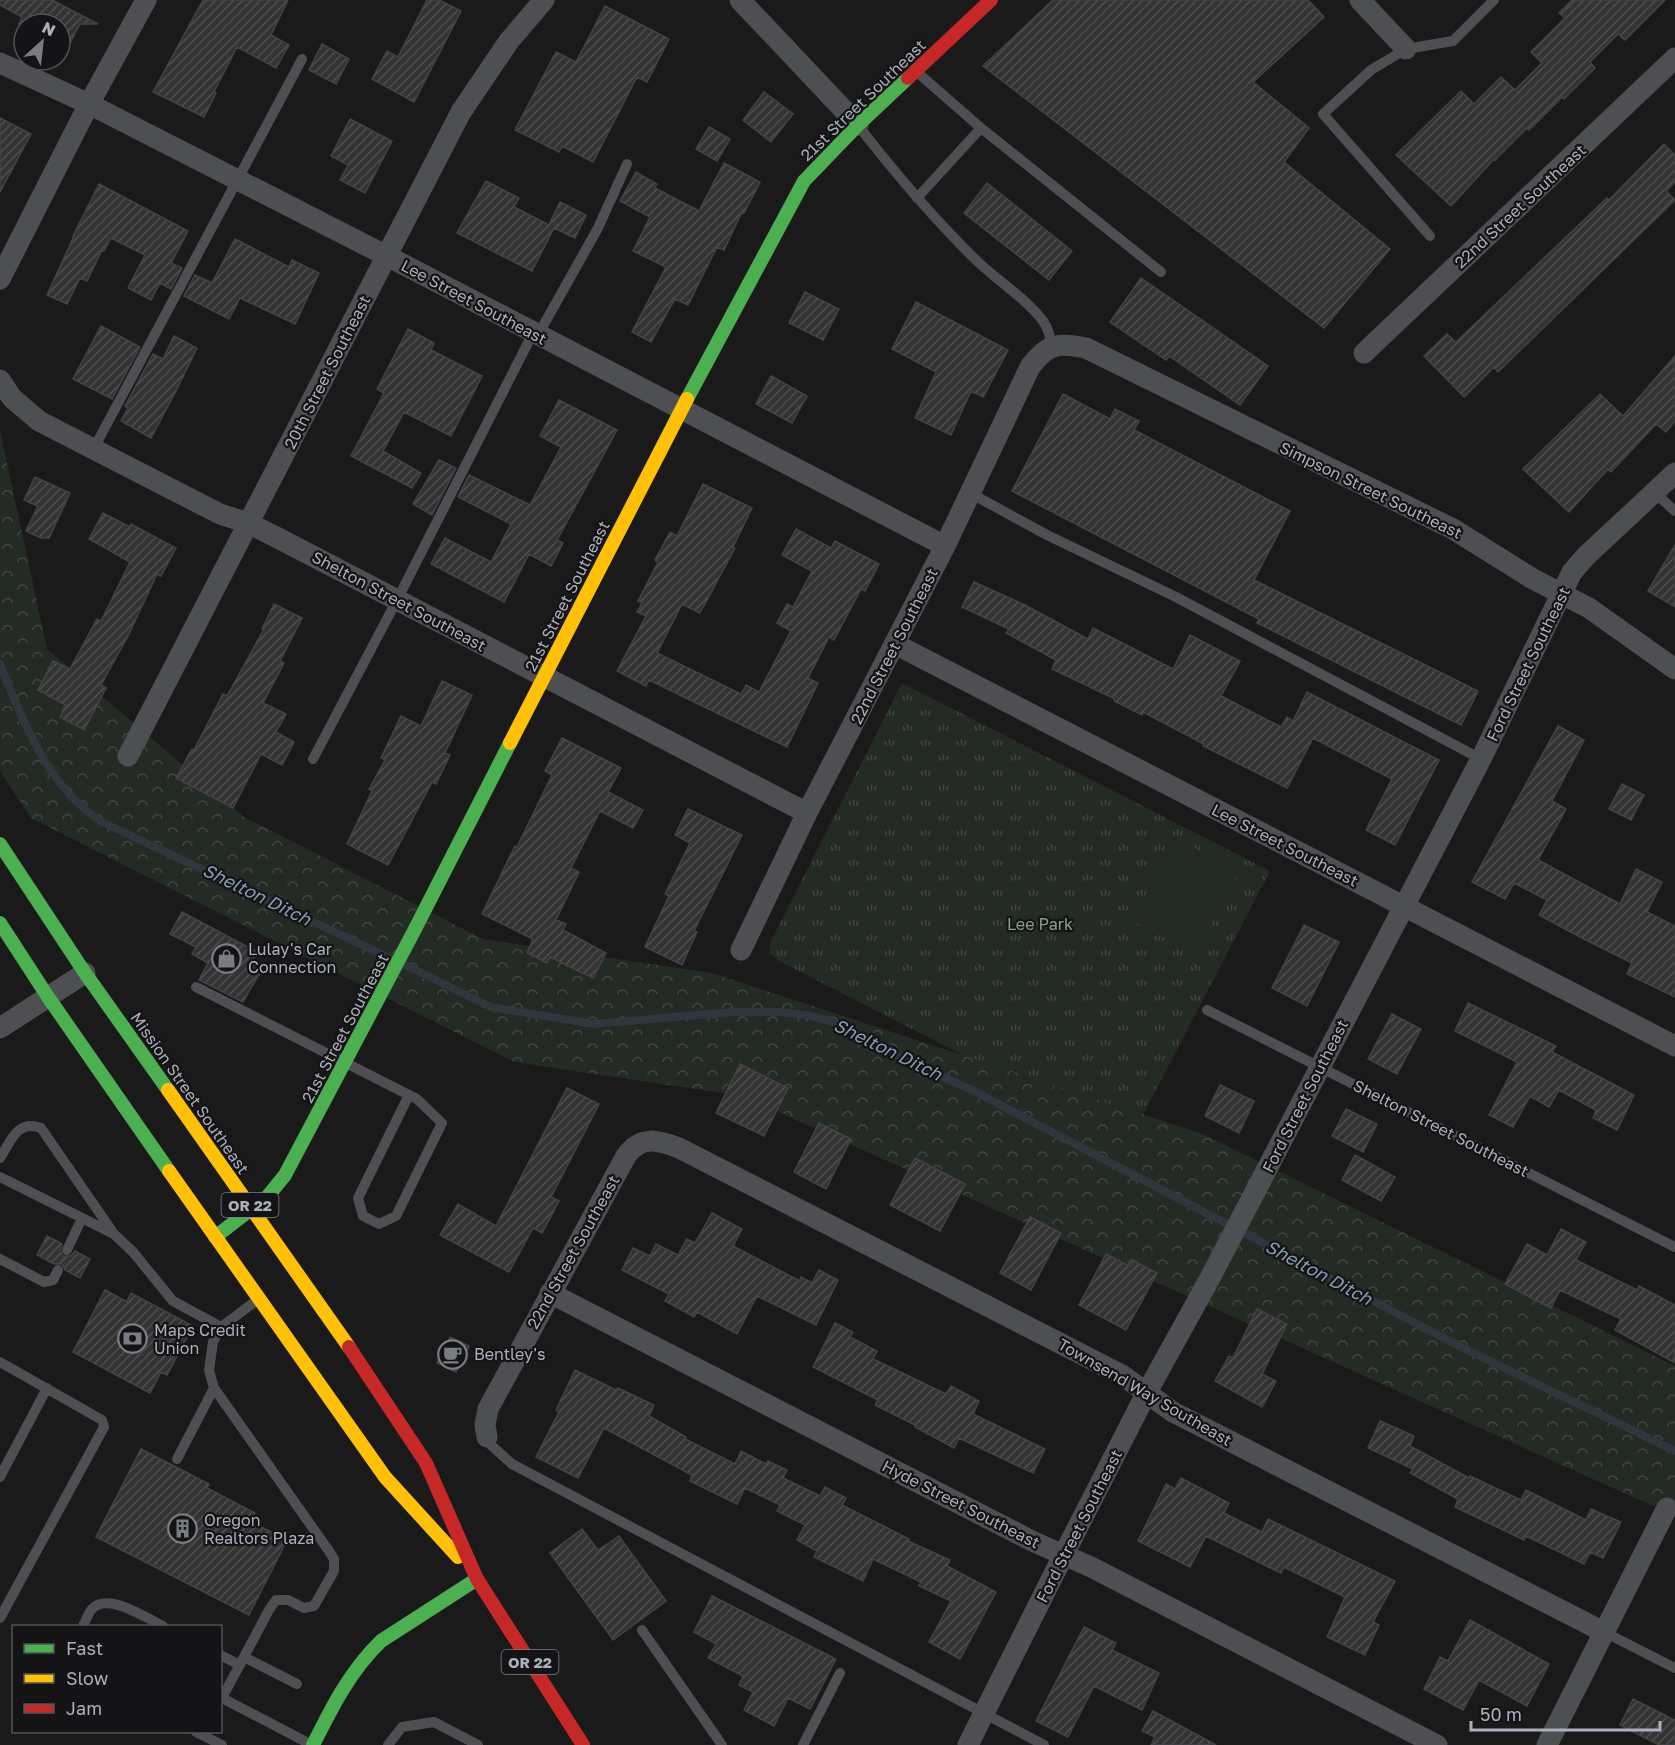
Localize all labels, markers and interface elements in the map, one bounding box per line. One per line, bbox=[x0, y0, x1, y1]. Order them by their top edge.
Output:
north arrow bbox=[12, 12, 72, 72]
text: N bbox=[39, 17, 59, 40]
street label: 21st Street Southeast bbox=[796, 35, 930, 165]
street label: 22nd Street Southeast bbox=[1450, 140, 1590, 272]
street label: Lee Street Southeast bbox=[398, 255, 550, 349]
street label: 20th Street Southeast bbox=[280, 292, 374, 452]
street label: Simpson Street Southeast bbox=[1276, 437, 1466, 543]
street label: 21st Street Southeast bbox=[520, 517, 614, 675]
street label: Shelton Street Southeast bbox=[309, 547, 489, 655]
street label: 22nd Street Southeast bbox=[846, 565, 942, 727]
street label: Ford Street Southeast bbox=[1482, 584, 1574, 744]
street label: Lee Street Southeast bbox=[1208, 799, 1362, 891]
water label: Shelton Ditch bbox=[199, 858, 315, 930]
park label: Lee Park bbox=[1007, 914, 1073, 934]
place label: Lulay's Car Connection bbox=[248, 939, 336, 977]
shop icon: Lulay's Car Connection bbox=[211, 942, 243, 974]
street label: 21st Street Southeast bbox=[297, 950, 393, 1106]
street label: Mission Street Southeast bbox=[126, 1008, 254, 1178]
water label: Shelton Ditch bbox=[830, 1013, 946, 1085]
street label: Ford Street Southeast bbox=[1258, 1016, 1352, 1176]
street label: Shelton Street Southeast bbox=[1350, 1075, 1532, 1181]
street label: 22nd Street Southeast bbox=[522, 1172, 624, 1332]
road number: OR 22 bbox=[222, 1193, 278, 1217]
water label: Shelton Ditch bbox=[1262, 1235, 1377, 1310]
place label: Maps Credit Union bbox=[154, 1320, 246, 1358]
bank icon: Maps Credit Union bbox=[117, 1323, 149, 1355]
street label: Townsend Way Southeast bbox=[1054, 1334, 1236, 1450]
cafe icon: Bentley's bbox=[437, 1338, 469, 1370]
place label: Bentley's bbox=[474, 1344, 546, 1364]
street label: Ford Street Southeast bbox=[1032, 1446, 1126, 1606]
street label: Hyde Street Southeast bbox=[879, 1456, 1043, 1552]
place label: Oregon Realtors Plaza bbox=[204, 1510, 314, 1548]
building icon: Oregon Realtors Plaza bbox=[167, 1513, 199, 1545]
legend bbox=[12, 1625, 222, 1733]
text: Fast bbox=[66, 1637, 103, 1659]
road number: OR 22 bbox=[502, 1650, 558, 1674]
text: Slow bbox=[66, 1667, 109, 1689]
scale bar bbox=[1471, 1694, 1660, 1732]
text: Jam bbox=[66, 1697, 102, 1719]
text: 50 m bbox=[1480, 1703, 1522, 1725]

